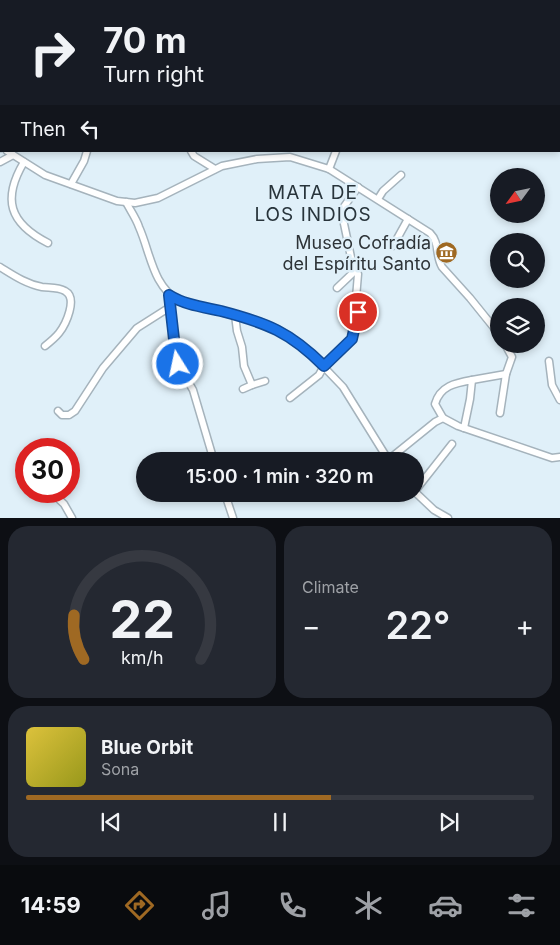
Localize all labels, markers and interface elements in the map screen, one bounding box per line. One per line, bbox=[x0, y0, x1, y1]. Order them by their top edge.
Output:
text: 70 m bbox=[103, 19, 187, 61]
icon: right bbox=[20, 20, 85, 85]
text: Turn right bbox=[103, 61, 204, 87]
icon: left bbox=[76, 115, 104, 143]
text: Then bbox=[20, 118, 66, 141]
north arrow bbox=[490, 168, 545, 222]
map controls bbox=[490, 168, 545, 353]
district label: MATA DE LOS INDIOS bbox=[254, 181, 372, 226]
place label: Museo Cofradía del Espíritu Santo bbox=[283, 232, 431, 274]
button: search bbox=[490, 233, 545, 288]
museum icon: Museo Cofradía del Espíritu Santo bbox=[435, 240, 459, 264]
pin bbox=[337, 291, 379, 333]
icon: arrive bbox=[344, 298, 372, 326]
button: layers bbox=[490, 298, 545, 353]
position arrow bbox=[151, 337, 203, 389]
speed limit sign: 30 bbox=[15, 438, 80, 503]
text: 15:00 · 1 min · 320 m bbox=[186, 465, 374, 488]
text: Climate bbox=[302, 577, 359, 597]
text: 22 bbox=[109, 588, 175, 651]
text: 22° bbox=[386, 602, 450, 648]
text: − bbox=[302, 609, 321, 643]
text: + bbox=[515, 609, 534, 643]
text: km/h bbox=[121, 647, 163, 668]
text: Blue Orbit bbox=[101, 736, 193, 759]
text: Sona bbox=[101, 759, 139, 779]
icon: previous bbox=[97, 808, 125, 836]
icon: pause bbox=[266, 808, 294, 836]
icon: next bbox=[435, 808, 463, 836]
icon: directions bbox=[122, 888, 157, 923]
icon: music bbox=[199, 888, 234, 923]
icon: phone bbox=[275, 888, 310, 923]
icon: climate bbox=[351, 888, 386, 923]
icon: car bbox=[428, 888, 463, 923]
icon: filters bbox=[504, 888, 539, 923]
text: 14:59 bbox=[21, 892, 81, 918]

